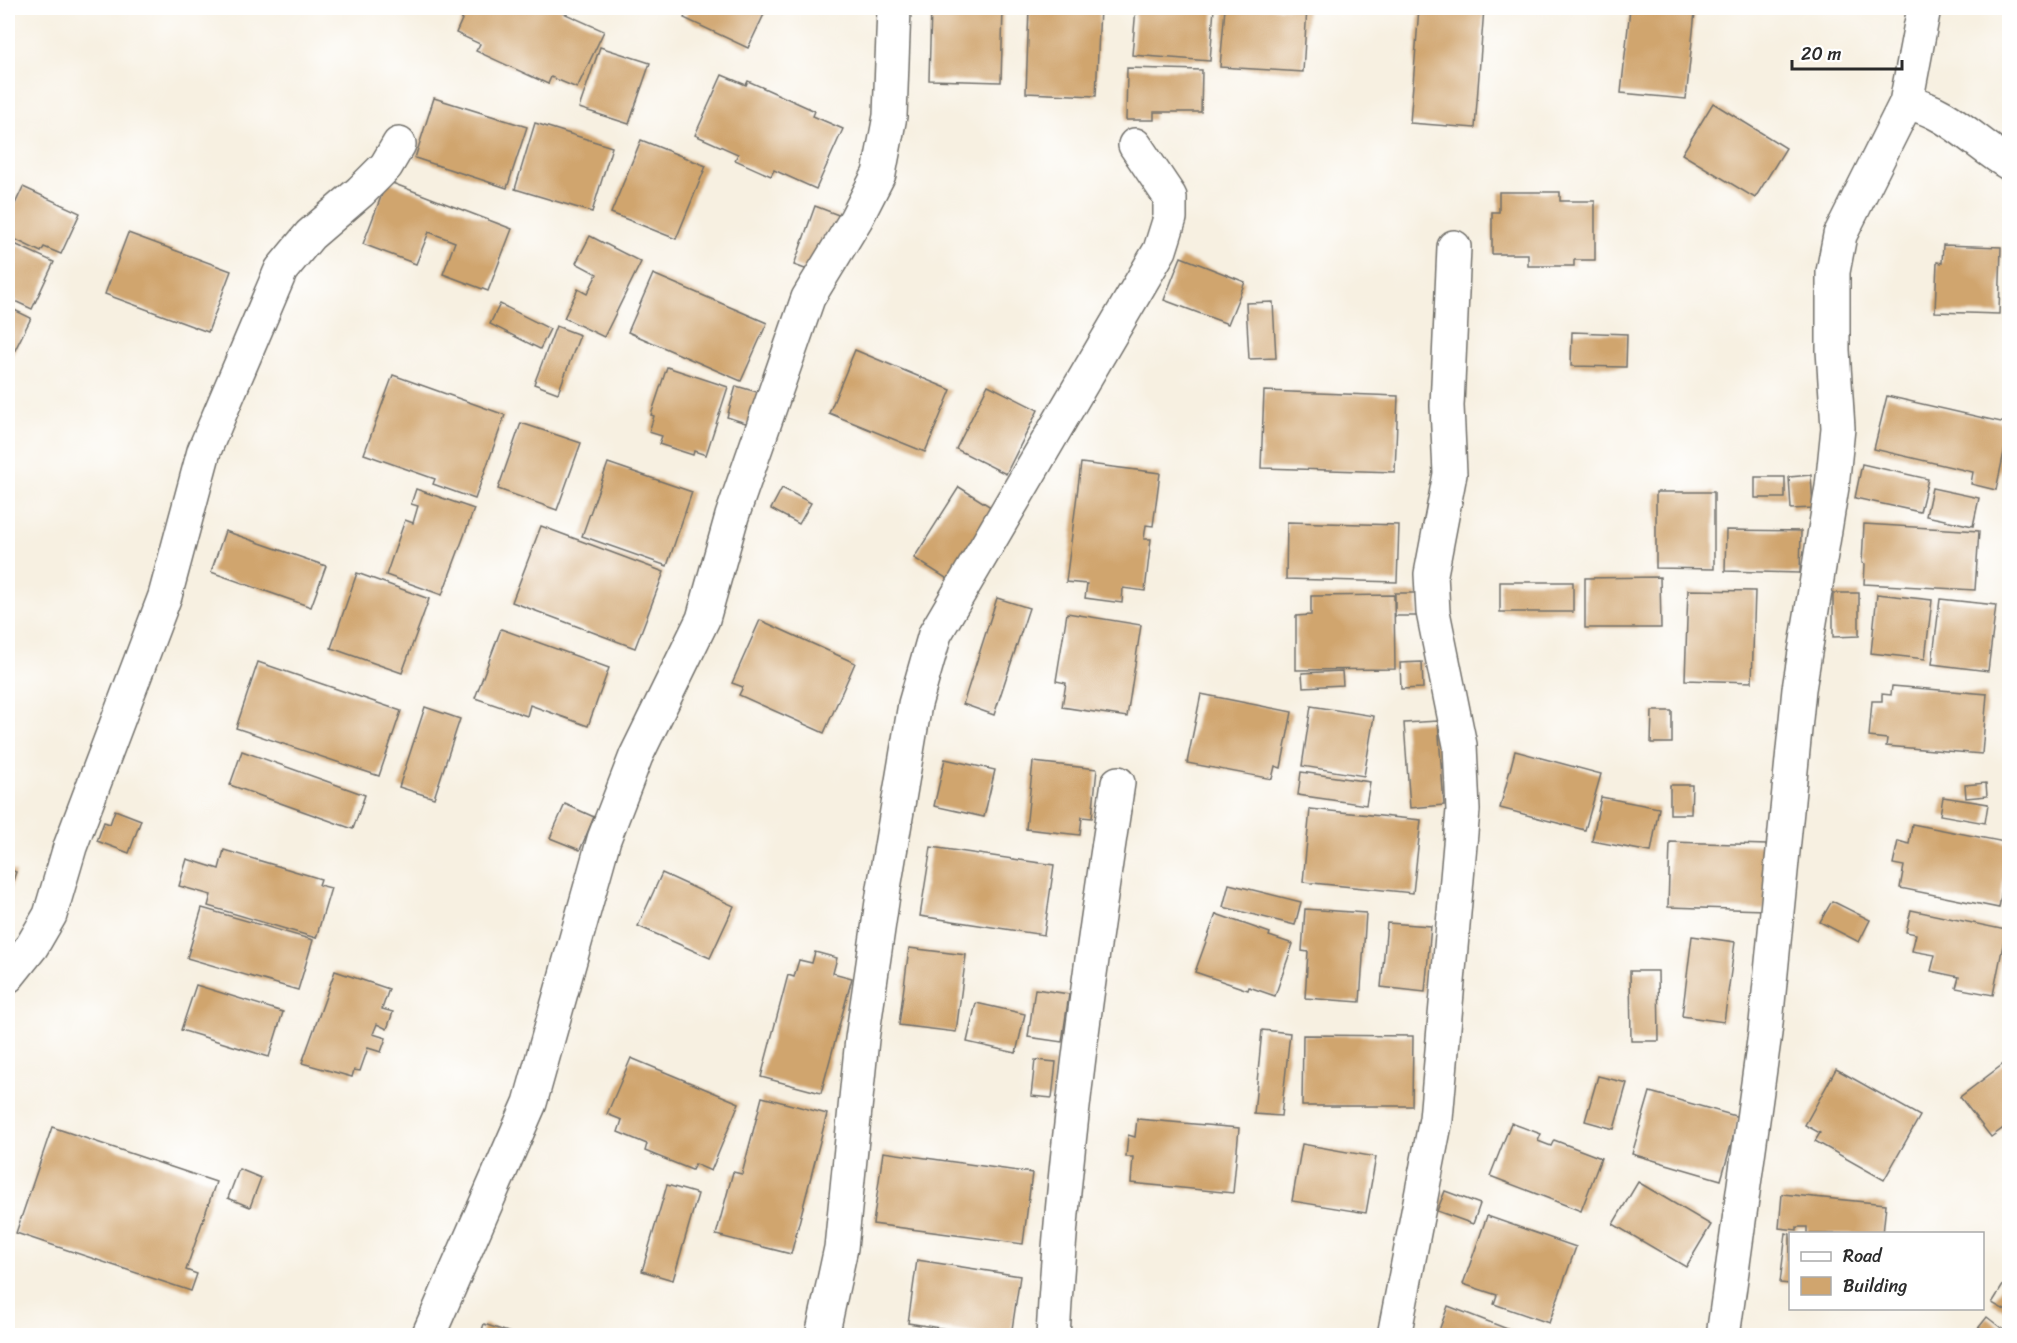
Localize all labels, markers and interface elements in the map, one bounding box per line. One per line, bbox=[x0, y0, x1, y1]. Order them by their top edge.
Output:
scale bar bbox=[1792, 33, 1902, 71]
text: 20 m bbox=[1801, 38, 1841, 70]
legend bbox=[1789, 1232, 1984, 1310]
text: Road bbox=[1843, 1240, 1883, 1272]
text: Building bbox=[1843, 1270, 1907, 1302]

